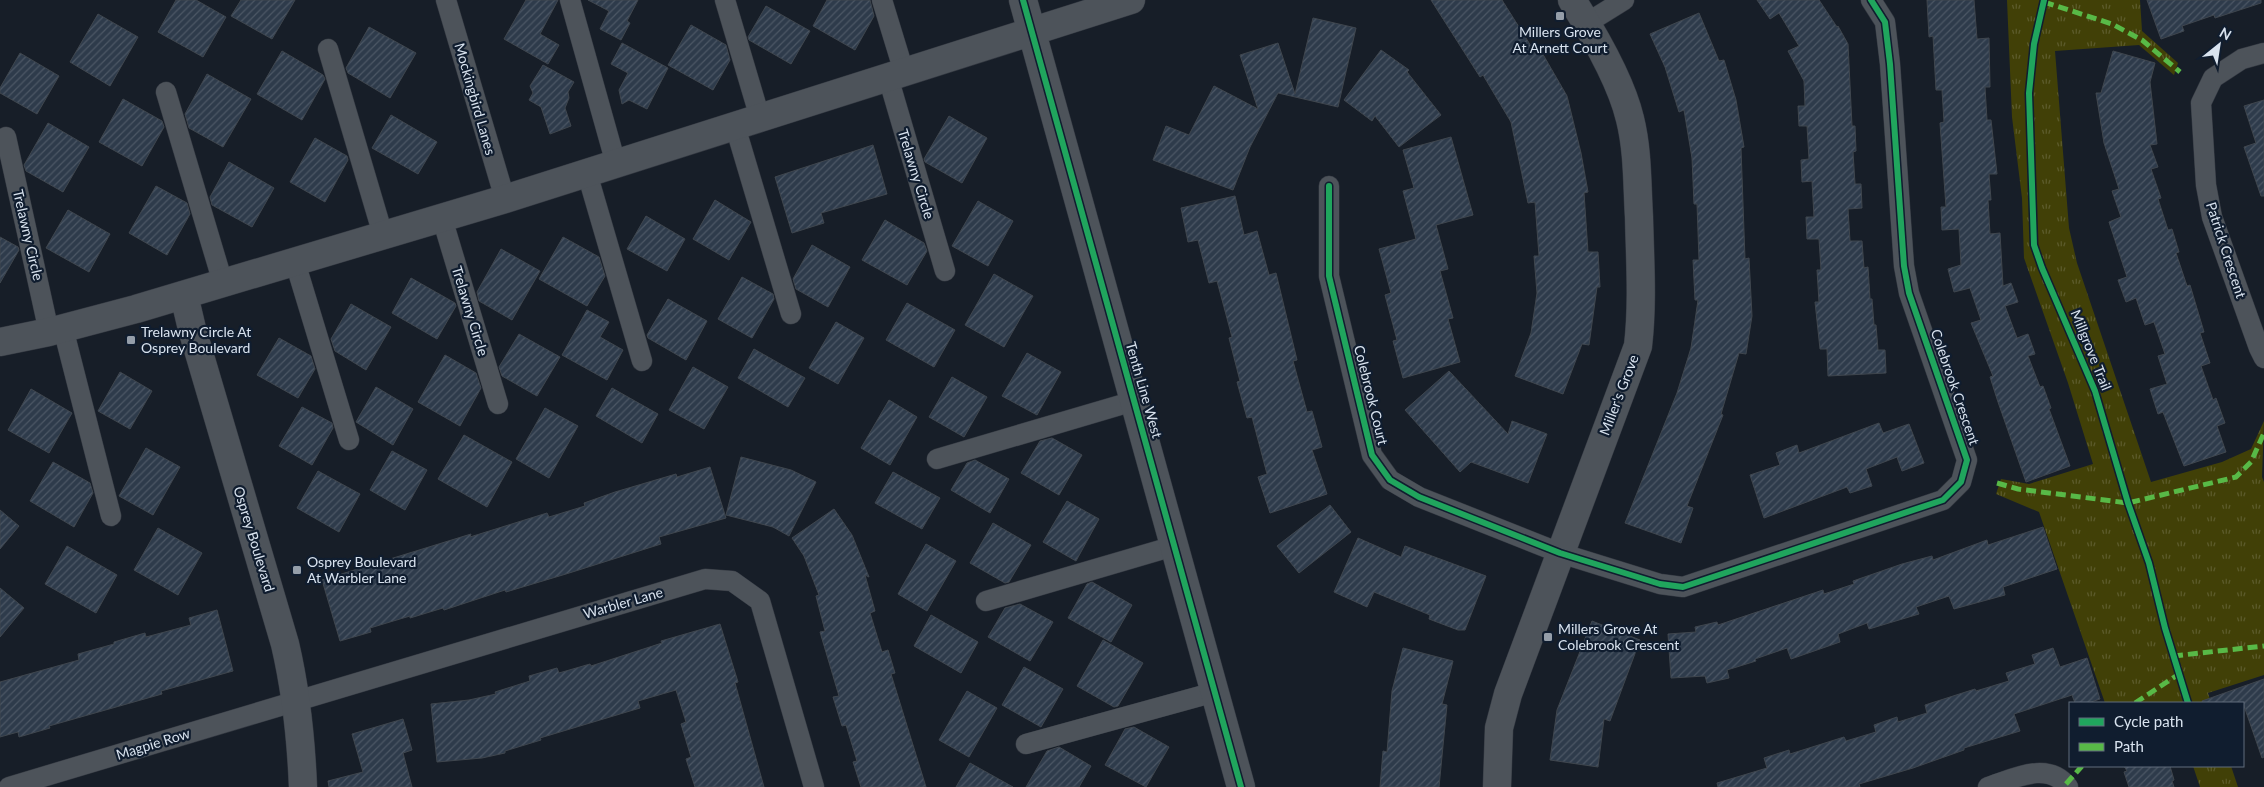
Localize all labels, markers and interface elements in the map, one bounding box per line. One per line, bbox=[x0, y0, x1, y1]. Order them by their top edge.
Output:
marker: Millers Grove At Arnett Court bbox=[1554, 10, 1566, 22]
north arrow bbox=[2194, 20, 2244, 70]
place label: Millers Grove At Arnett Court bbox=[1512, 23, 1608, 56]
text: N bbox=[2217, 23, 2235, 43]
street label: Mockingbird Lanes bbox=[451, 41, 500, 157]
street label: Trelawny Circle bbox=[895, 127, 938, 221]
street label: Trelawny Circle bbox=[10, 188, 47, 282]
street label: Patrick Crescent bbox=[2203, 200, 2250, 300]
street label: Trelawny Circle bbox=[449, 264, 492, 358]
street label: Millgrove Trail bbox=[2068, 307, 2115, 393]
place label: Trelawny Circle At Osprey Boulevard bbox=[141, 323, 251, 356]
street label: Colebrook Crescent bbox=[1928, 327, 1983, 447]
marker: Trelawny Circle At Osprey Boulevard bbox=[125, 334, 137, 346]
street label: Tenth Line West bbox=[1123, 340, 1166, 440]
street label: Colebrook Court bbox=[1351, 343, 1392, 446]
street label: Miller's Grove bbox=[1595, 352, 1642, 437]
street label: Osprey Boulevard bbox=[230, 484, 279, 594]
place label: Osprey Boulevard At Warbler Lane bbox=[307, 553, 416, 586]
marker: Osprey Boulevard At Warbler Lane bbox=[291, 564, 303, 576]
street label: Warbler Lane bbox=[581, 583, 665, 622]
place label: Millers Grove At Colebrook Crescent bbox=[1558, 620, 1679, 653]
marker: Millers Grove At Colebrook Crescent bbox=[1542, 631, 1554, 643]
legend bbox=[2069, 702, 2244, 767]
text: Cycle path bbox=[2114, 712, 2183, 730]
street label: Magpie Row bbox=[114, 724, 192, 763]
text: Path bbox=[2114, 737, 2144, 755]

